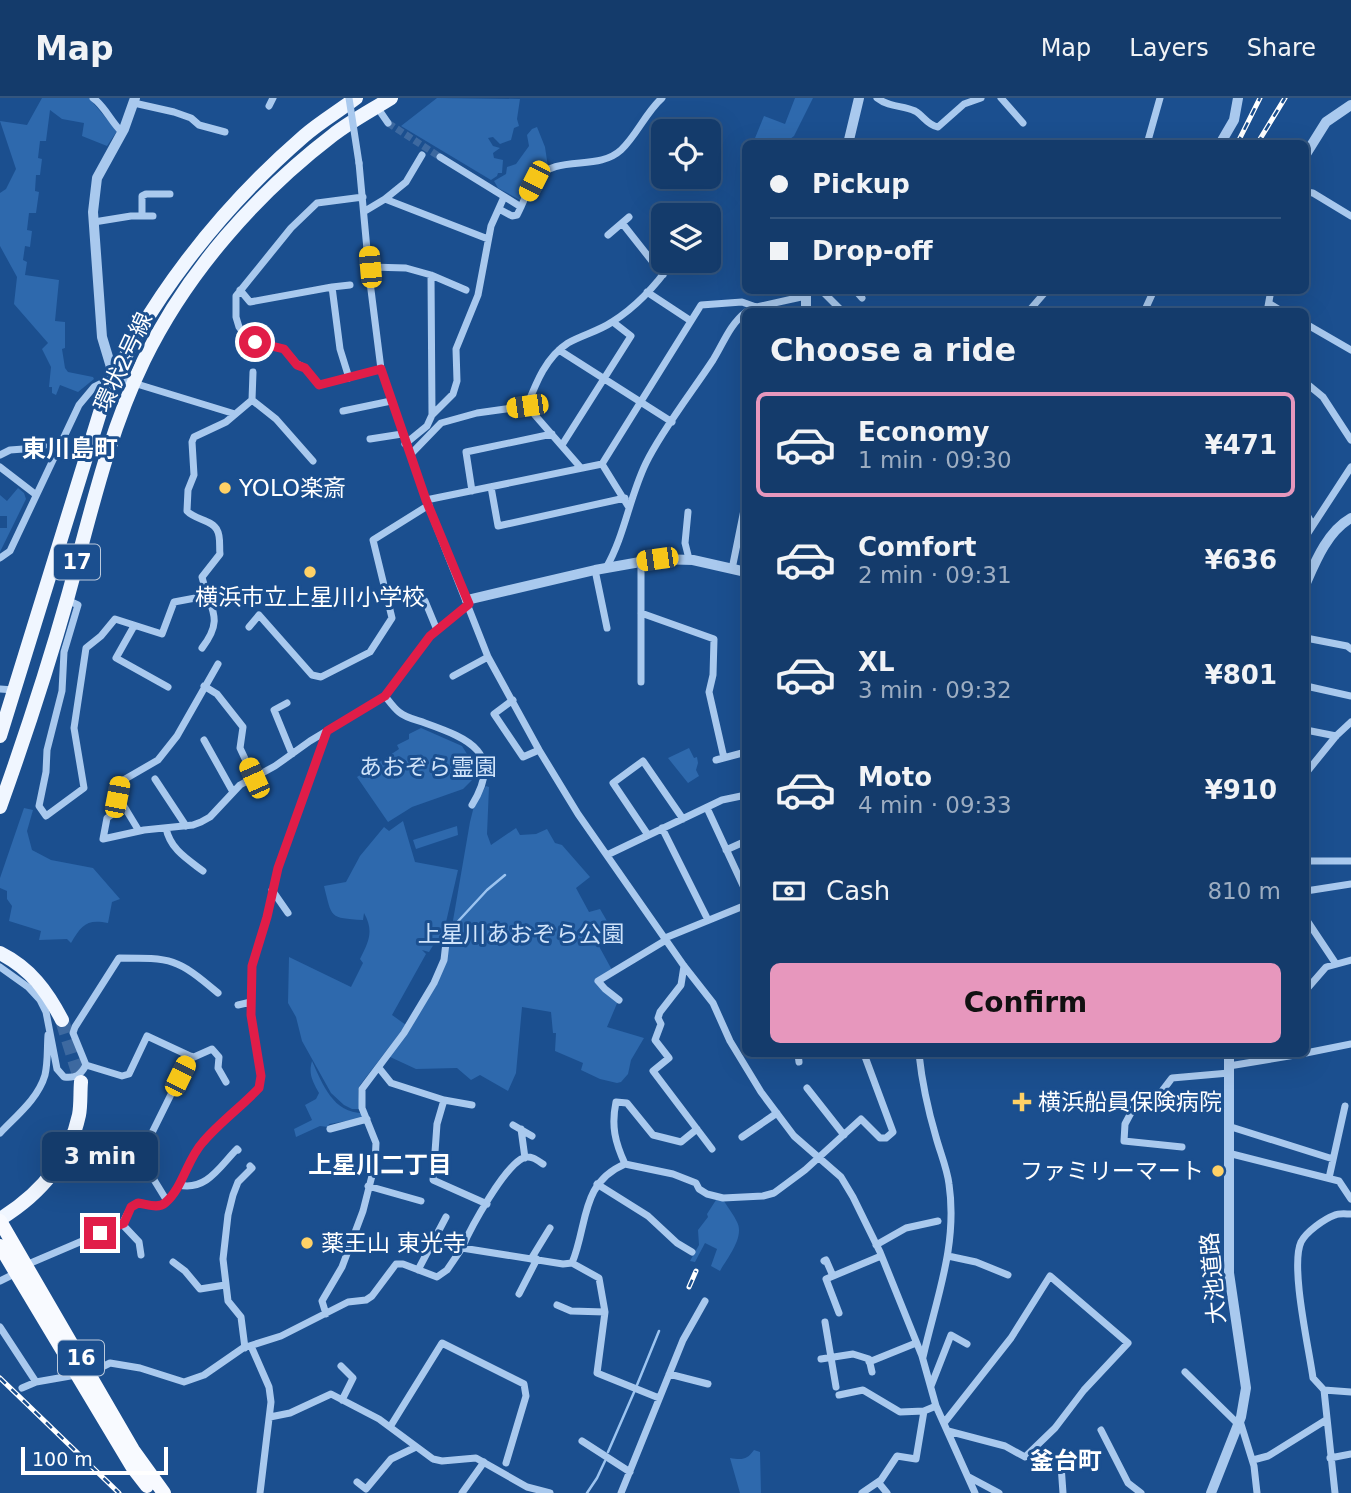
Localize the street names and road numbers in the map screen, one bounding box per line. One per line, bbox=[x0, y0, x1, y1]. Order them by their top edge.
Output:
street label: 環状2号線 bbox=[89, 308, 157, 416]
road number: 17 bbox=[54, 545, 100, 580]
street label: 大池道路 bbox=[1196, 1231, 1230, 1325]
road number: 16 bbox=[58, 1340, 104, 1376]

